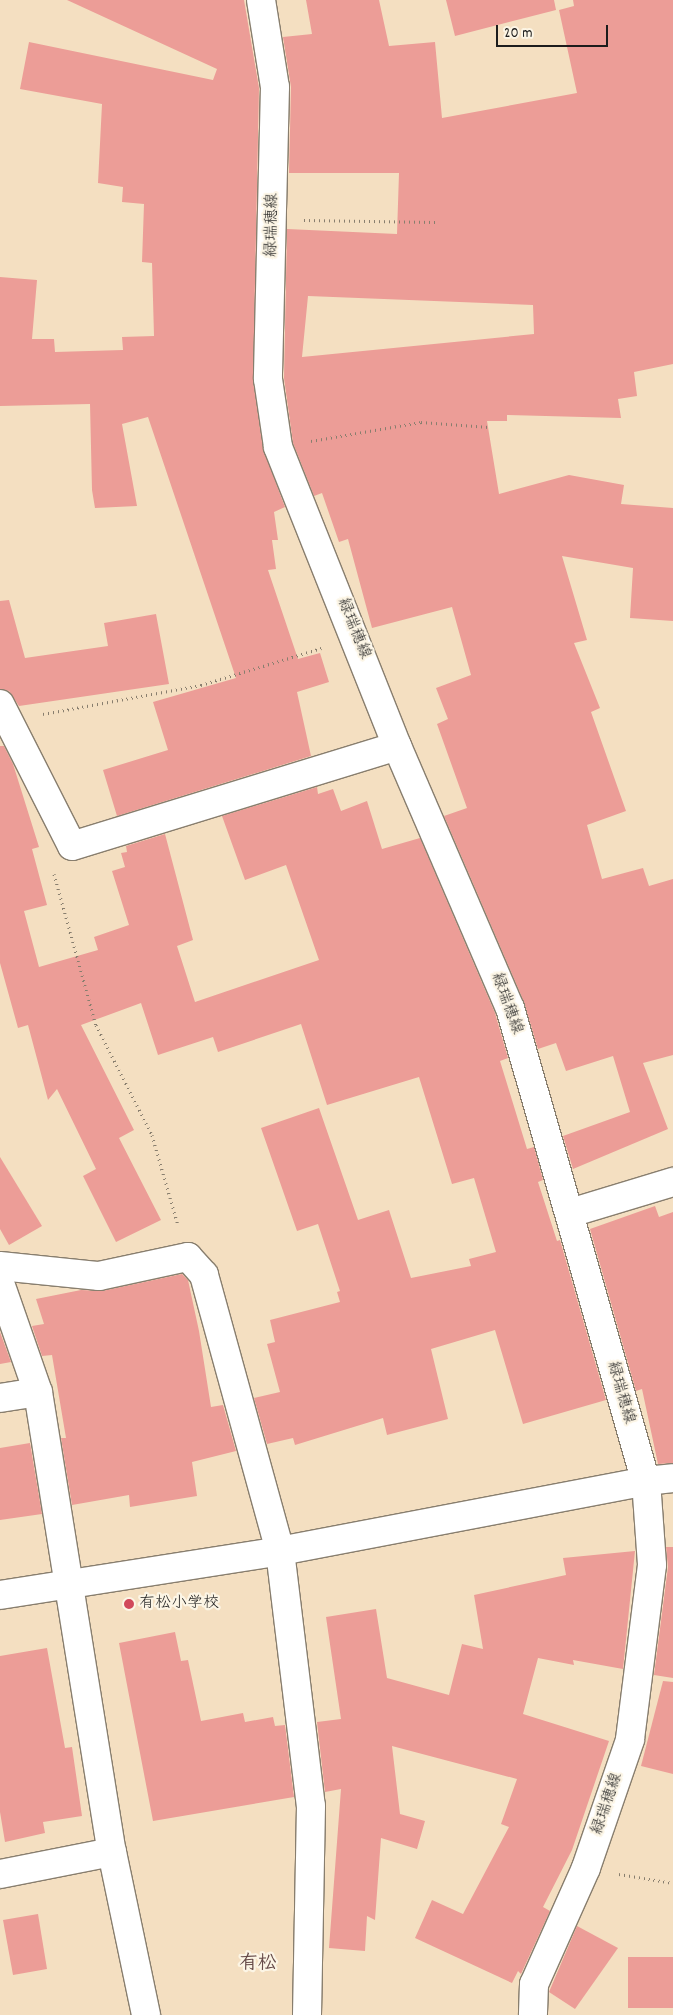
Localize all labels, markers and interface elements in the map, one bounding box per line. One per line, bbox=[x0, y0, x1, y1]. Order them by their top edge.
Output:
scale bar bbox=[498, 15, 610, 47]
text: 20 m bbox=[504, 23, 532, 45]
street label: 緑瑞穂線 bbox=[263, 193, 283, 257]
street label: 緑瑞穂線 bbox=[332, 596, 374, 662]
street label: 緑瑞穂線 bbox=[486, 971, 526, 1037]
street label: 緑瑞穂線 bbox=[602, 1360, 638, 1426]
place label: 有松小学校 bbox=[139, 1594, 219, 1614]
marker: 有松小学校 bbox=[123, 1598, 135, 1610]
street label: 緑瑞穂線 bbox=[589, 1771, 627, 1837]
district label: 有松 bbox=[239, 1954, 277, 1976]

